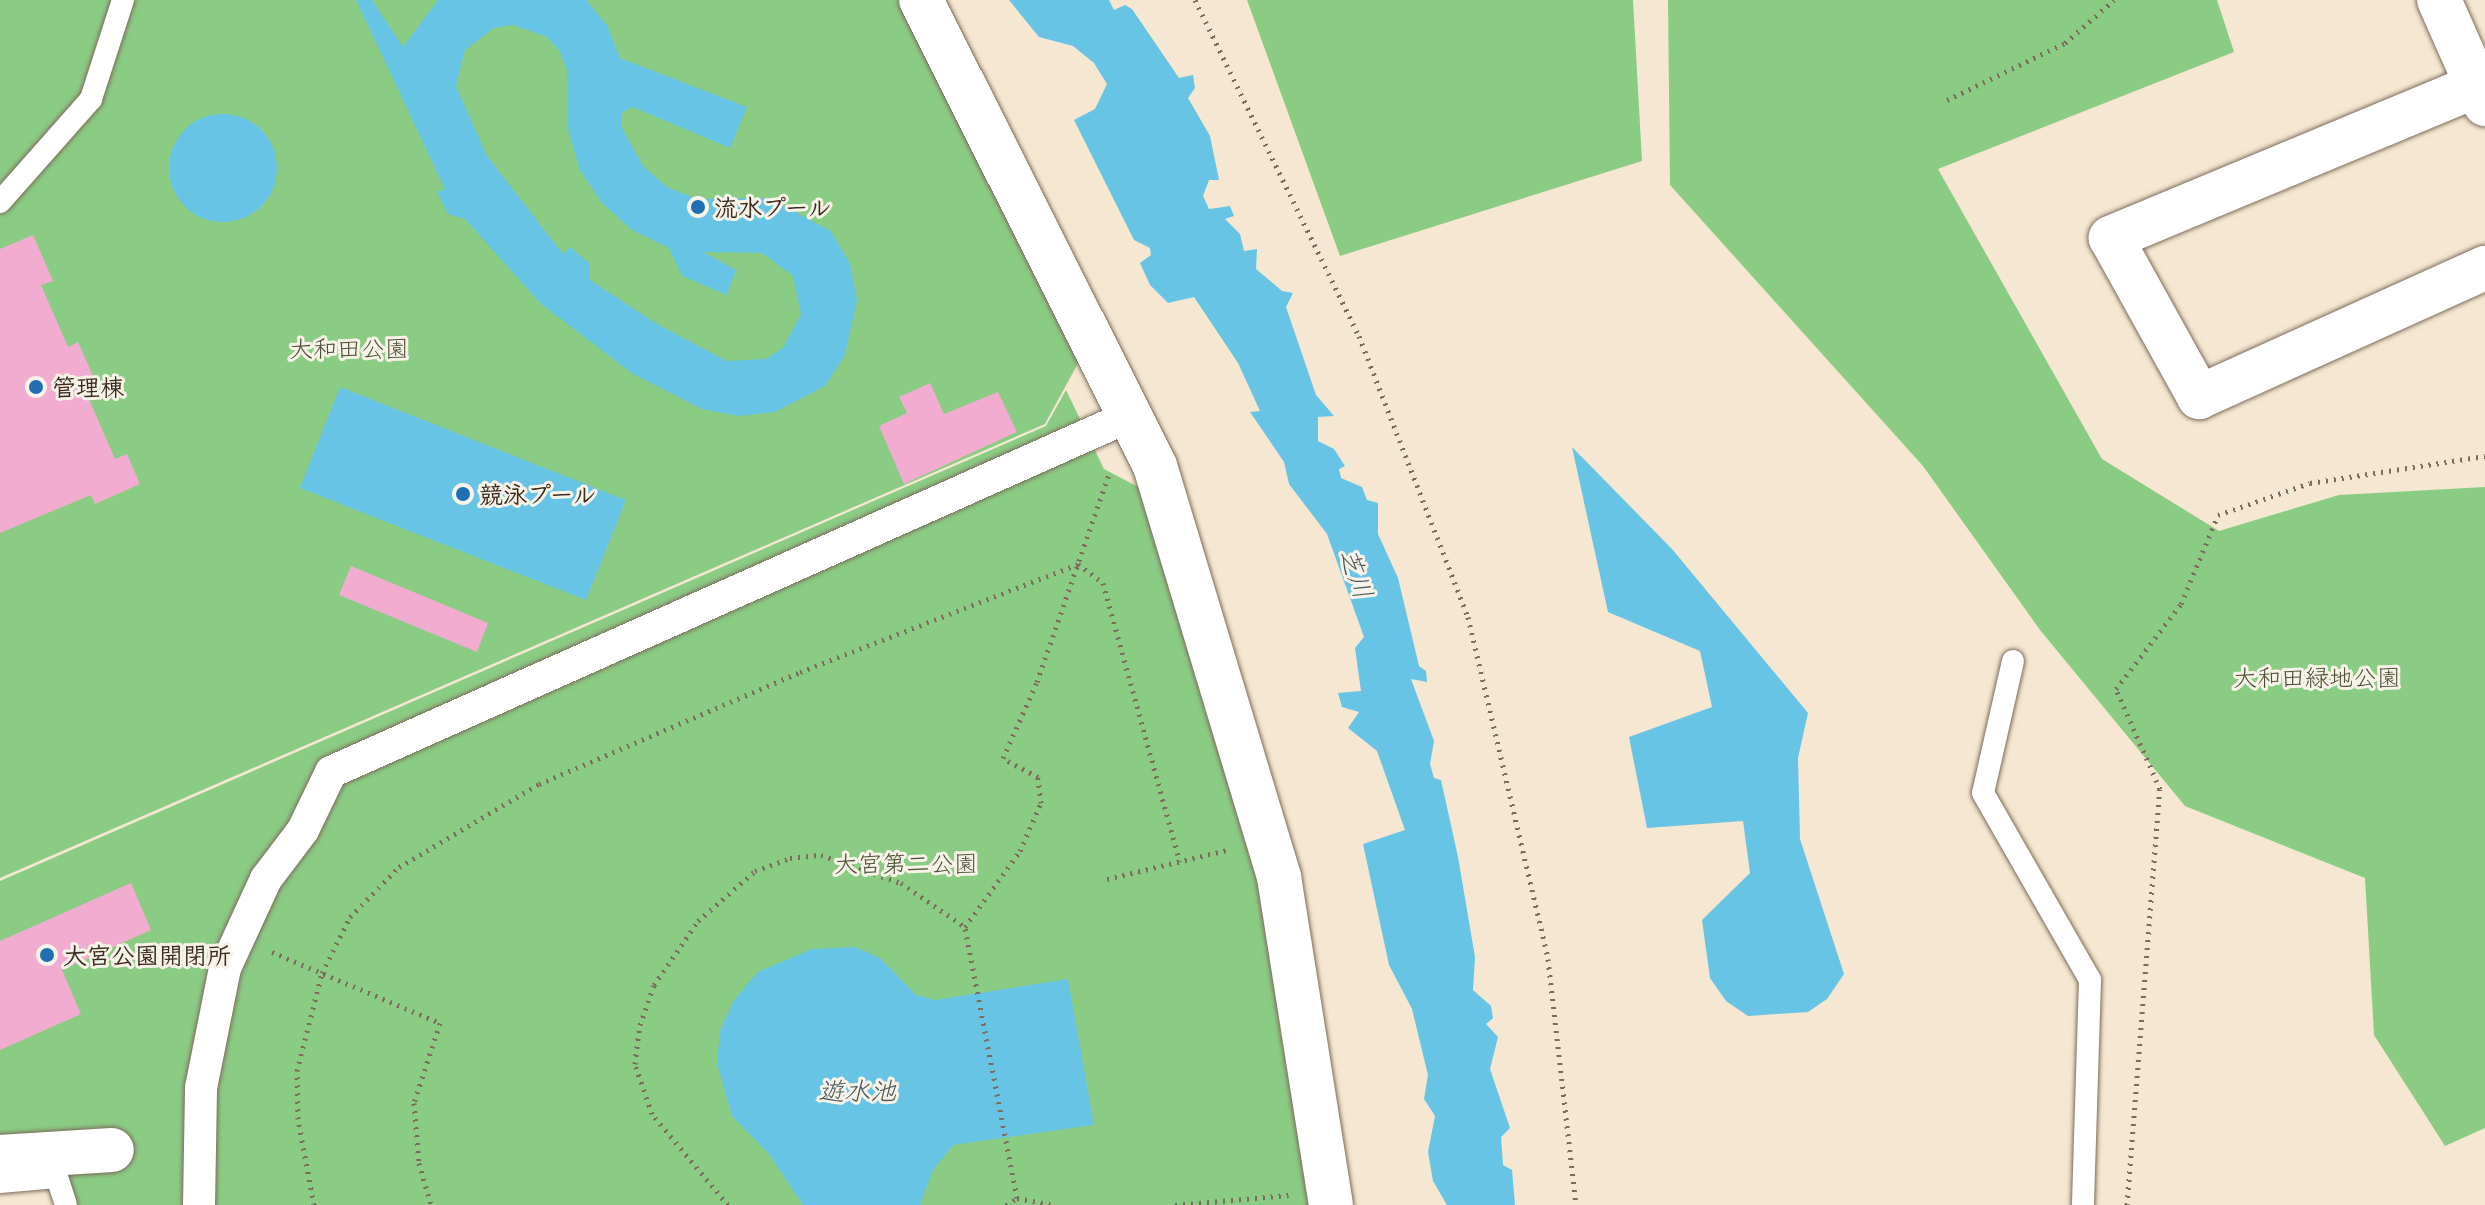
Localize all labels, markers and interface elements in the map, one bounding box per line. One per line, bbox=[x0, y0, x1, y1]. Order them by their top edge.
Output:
place label: 流水プール bbox=[714, 193, 833, 221]
marker: 流水プール bbox=[689, 198, 707, 216]
park label: 大和田公園 bbox=[289, 334, 409, 362]
place label: 管理棟 bbox=[52, 373, 124, 401]
marker: 管理棟 bbox=[27, 378, 45, 396]
place label: 競泳プール bbox=[479, 480, 598, 508]
marker: 競泳プール bbox=[454, 485, 472, 503]
water label: 芝川 bbox=[1333, 543, 1381, 603]
park label: 大和田緑地公園 bbox=[2233, 663, 2401, 691]
park label: 大宮第二公園 bbox=[834, 849, 978, 877]
place label: 大宮公園開閉所 bbox=[63, 941, 231, 969]
marker: 大宮公園開閉所 bbox=[38, 946, 56, 964]
water label: 遊水池 bbox=[818, 1074, 896, 1106]

